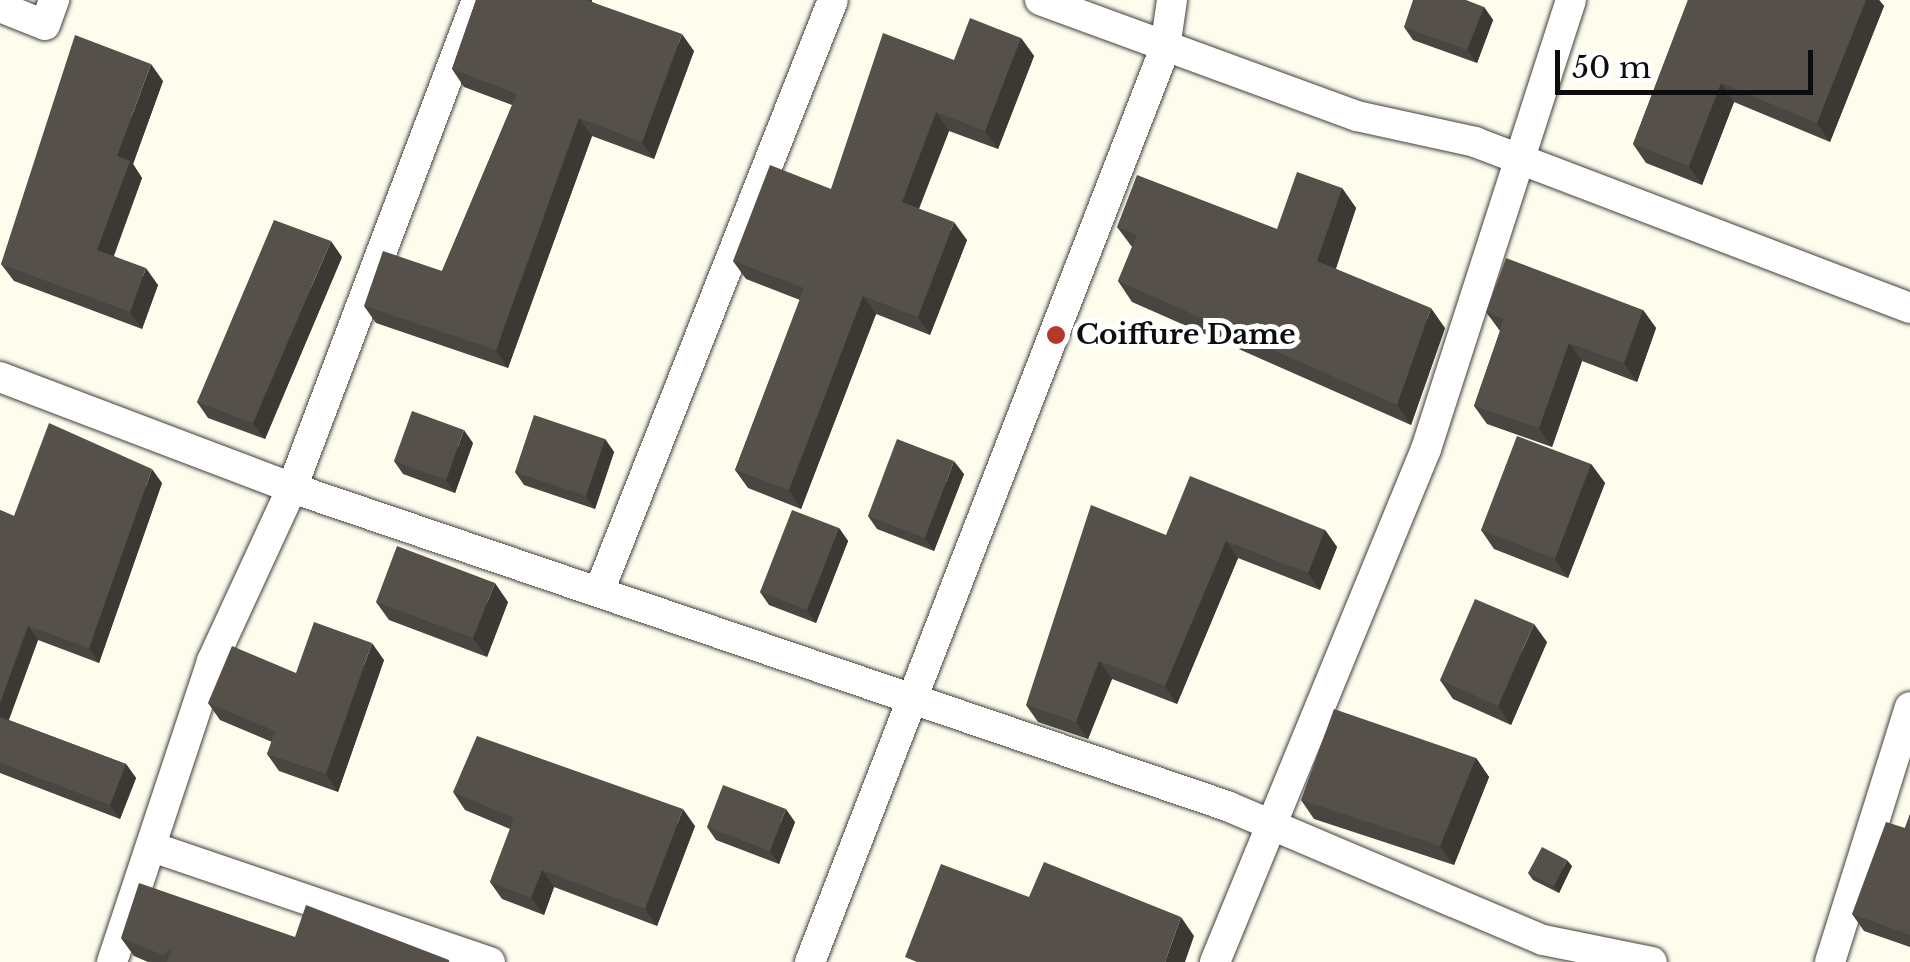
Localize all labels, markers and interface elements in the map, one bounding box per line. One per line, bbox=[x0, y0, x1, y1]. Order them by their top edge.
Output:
scale bar bbox=[1560, 30, 1818, 92]
text: 50 m bbox=[1572, 49, 1651, 86]
place label: Coiffure Dame bbox=[1076, 318, 1296, 352]
marker: Coiffure Dame bbox=[1045, 324, 1067, 346]

